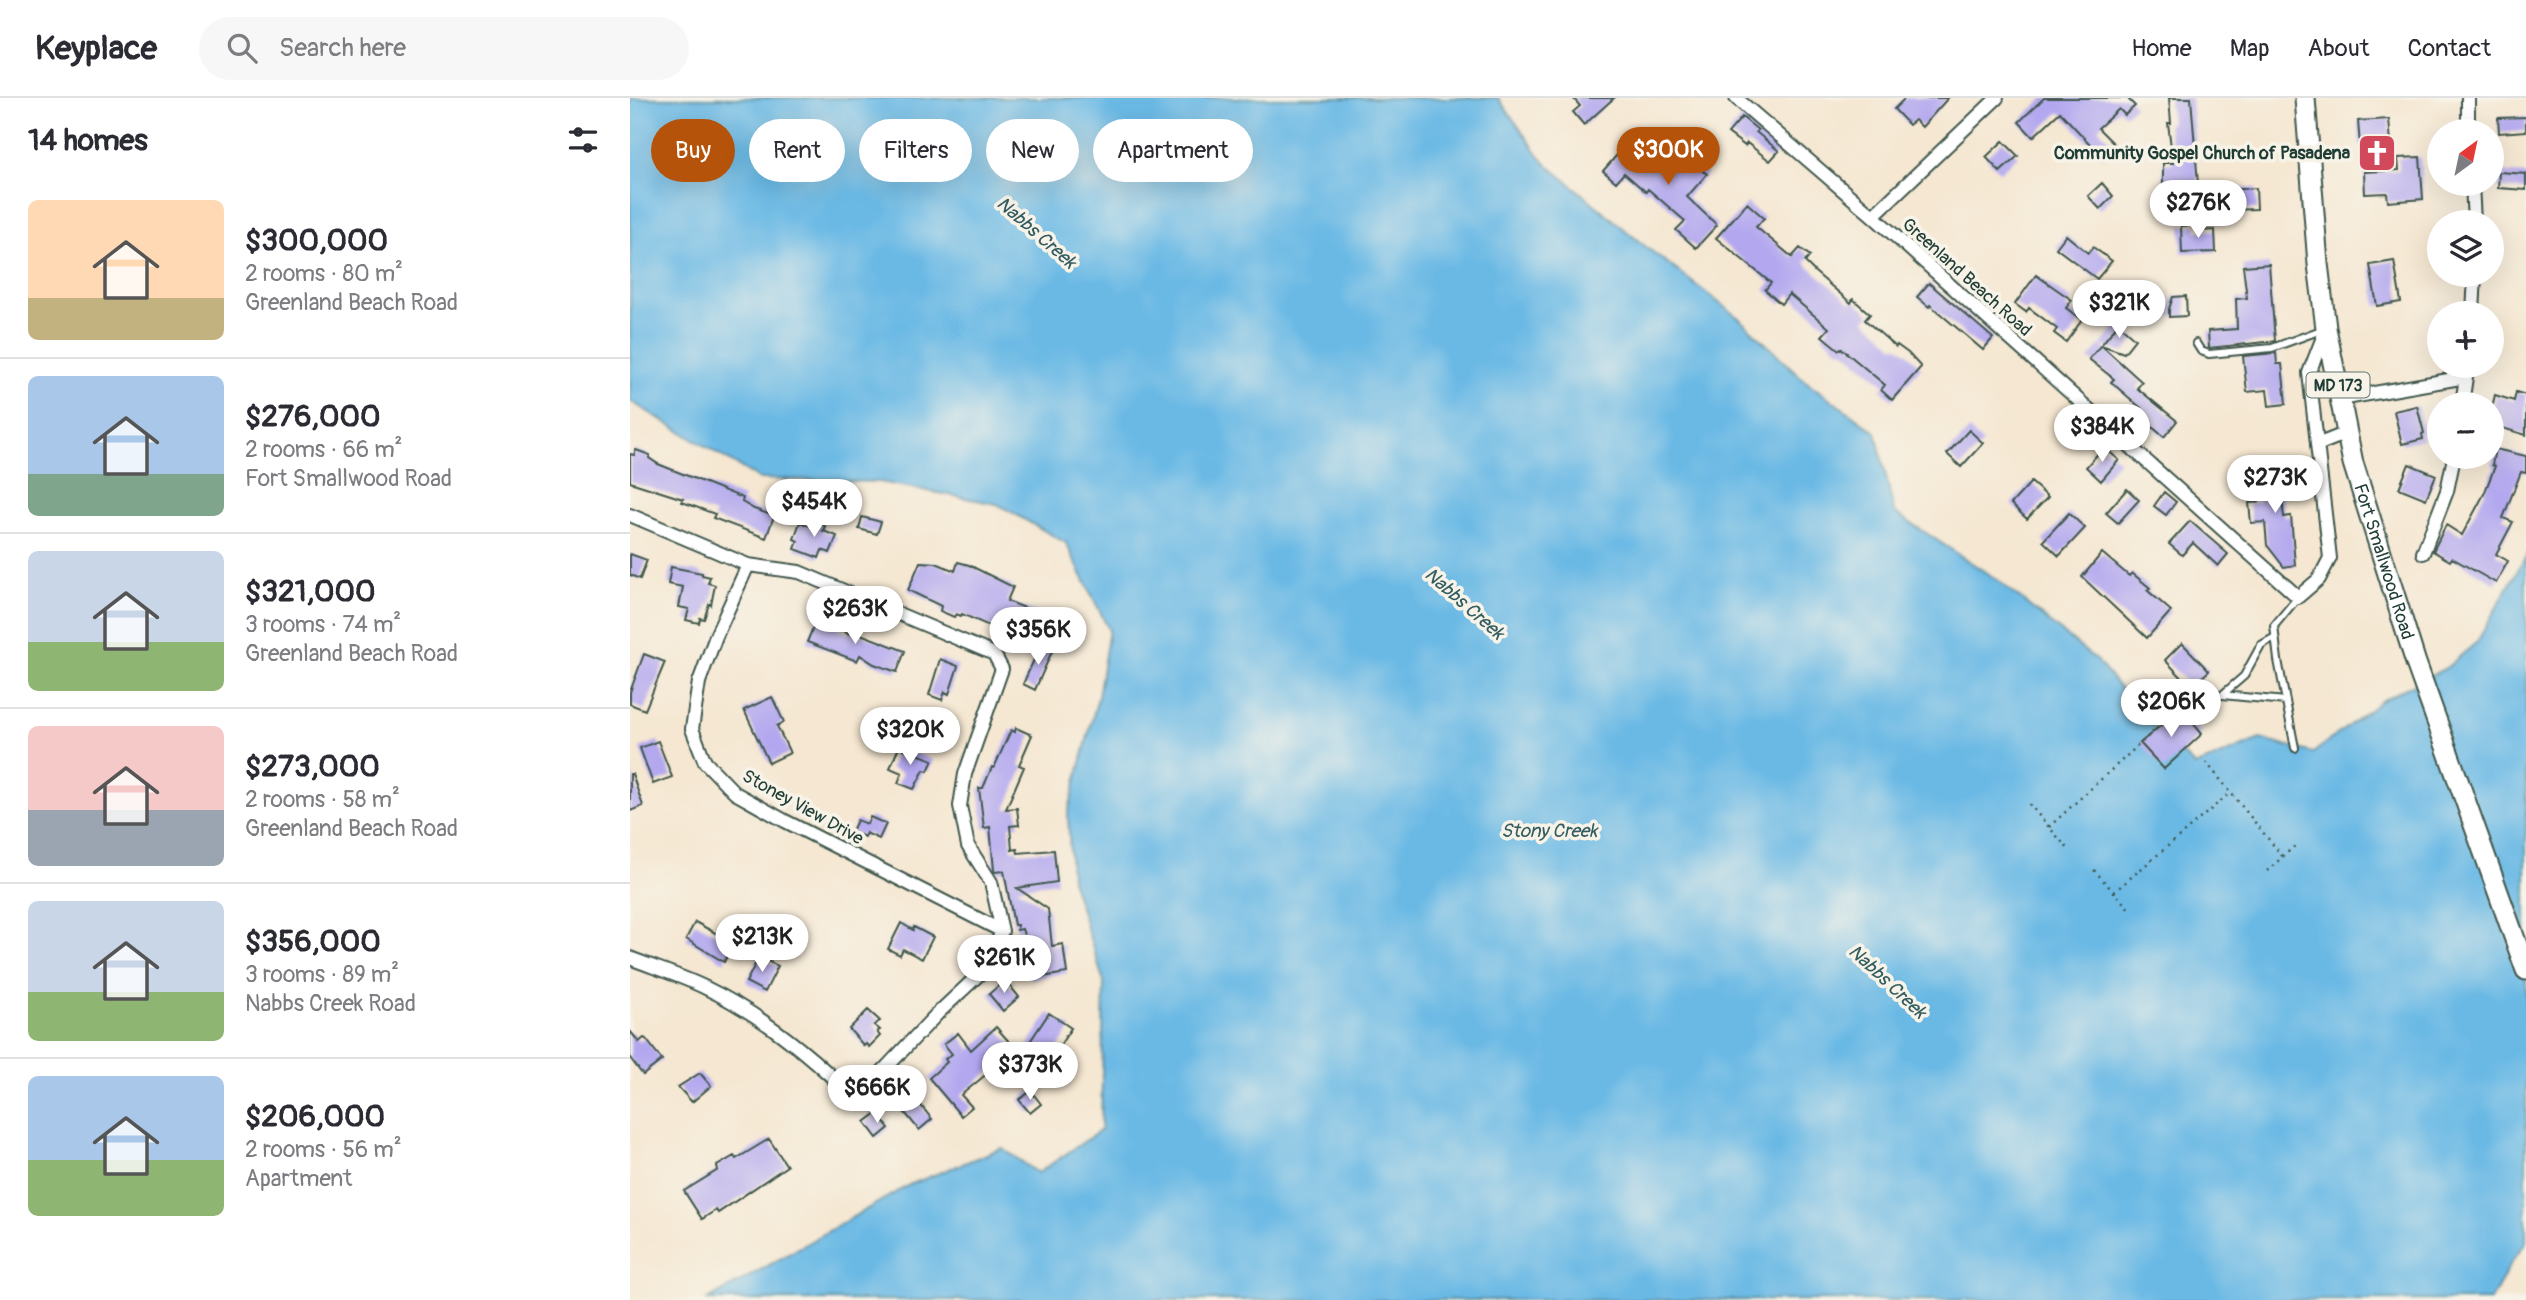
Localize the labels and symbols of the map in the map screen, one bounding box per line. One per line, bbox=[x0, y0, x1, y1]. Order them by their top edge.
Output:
north arrow bbox=[2427, 119, 2504, 196]
pin: $300K bbox=[1619, 127, 1717, 187]
church icon: Community Gospel Church of Pasadena bbox=[2356, 132, 2398, 174]
place label: Community Gospel Church of Pasadena bbox=[2054, 142, 2351, 165]
pin: $276K bbox=[2149, 180, 2247, 240]
water label: Nabbs Creek bbox=[992, 192, 1083, 275]
street label: Greenland Beach Road bbox=[1897, 213, 2036, 342]
pin: $321K bbox=[2070, 280, 2168, 340]
road number: MD 173 bbox=[2306, 372, 2370, 398]
pin: $384K bbox=[2053, 404, 2151, 464]
pin: $273K bbox=[2226, 456, 2324, 515]
pin: $454K bbox=[765, 480, 863, 539]
street label: Fort Smallwood Road bbox=[2348, 481, 2419, 643]
water label: Nabbs Creek bbox=[1420, 563, 1511, 646]
pin: $263K bbox=[806, 587, 904, 646]
pin: $356K bbox=[989, 608, 1087, 667]
pin: $206K bbox=[2122, 680, 2220, 739]
pin: $320K bbox=[861, 708, 959, 767]
street label: Stoney View Drive bbox=[738, 765, 868, 850]
water label: Stony Creek bbox=[1501, 819, 1599, 843]
pin: $213K bbox=[713, 914, 811, 974]
pin: $261K bbox=[955, 936, 1053, 995]
water label: Nabbs Creek bbox=[1843, 940, 1933, 1025]
pin: $373K bbox=[981, 1042, 1079, 1102]
pin: $666K bbox=[828, 1066, 926, 1125]

